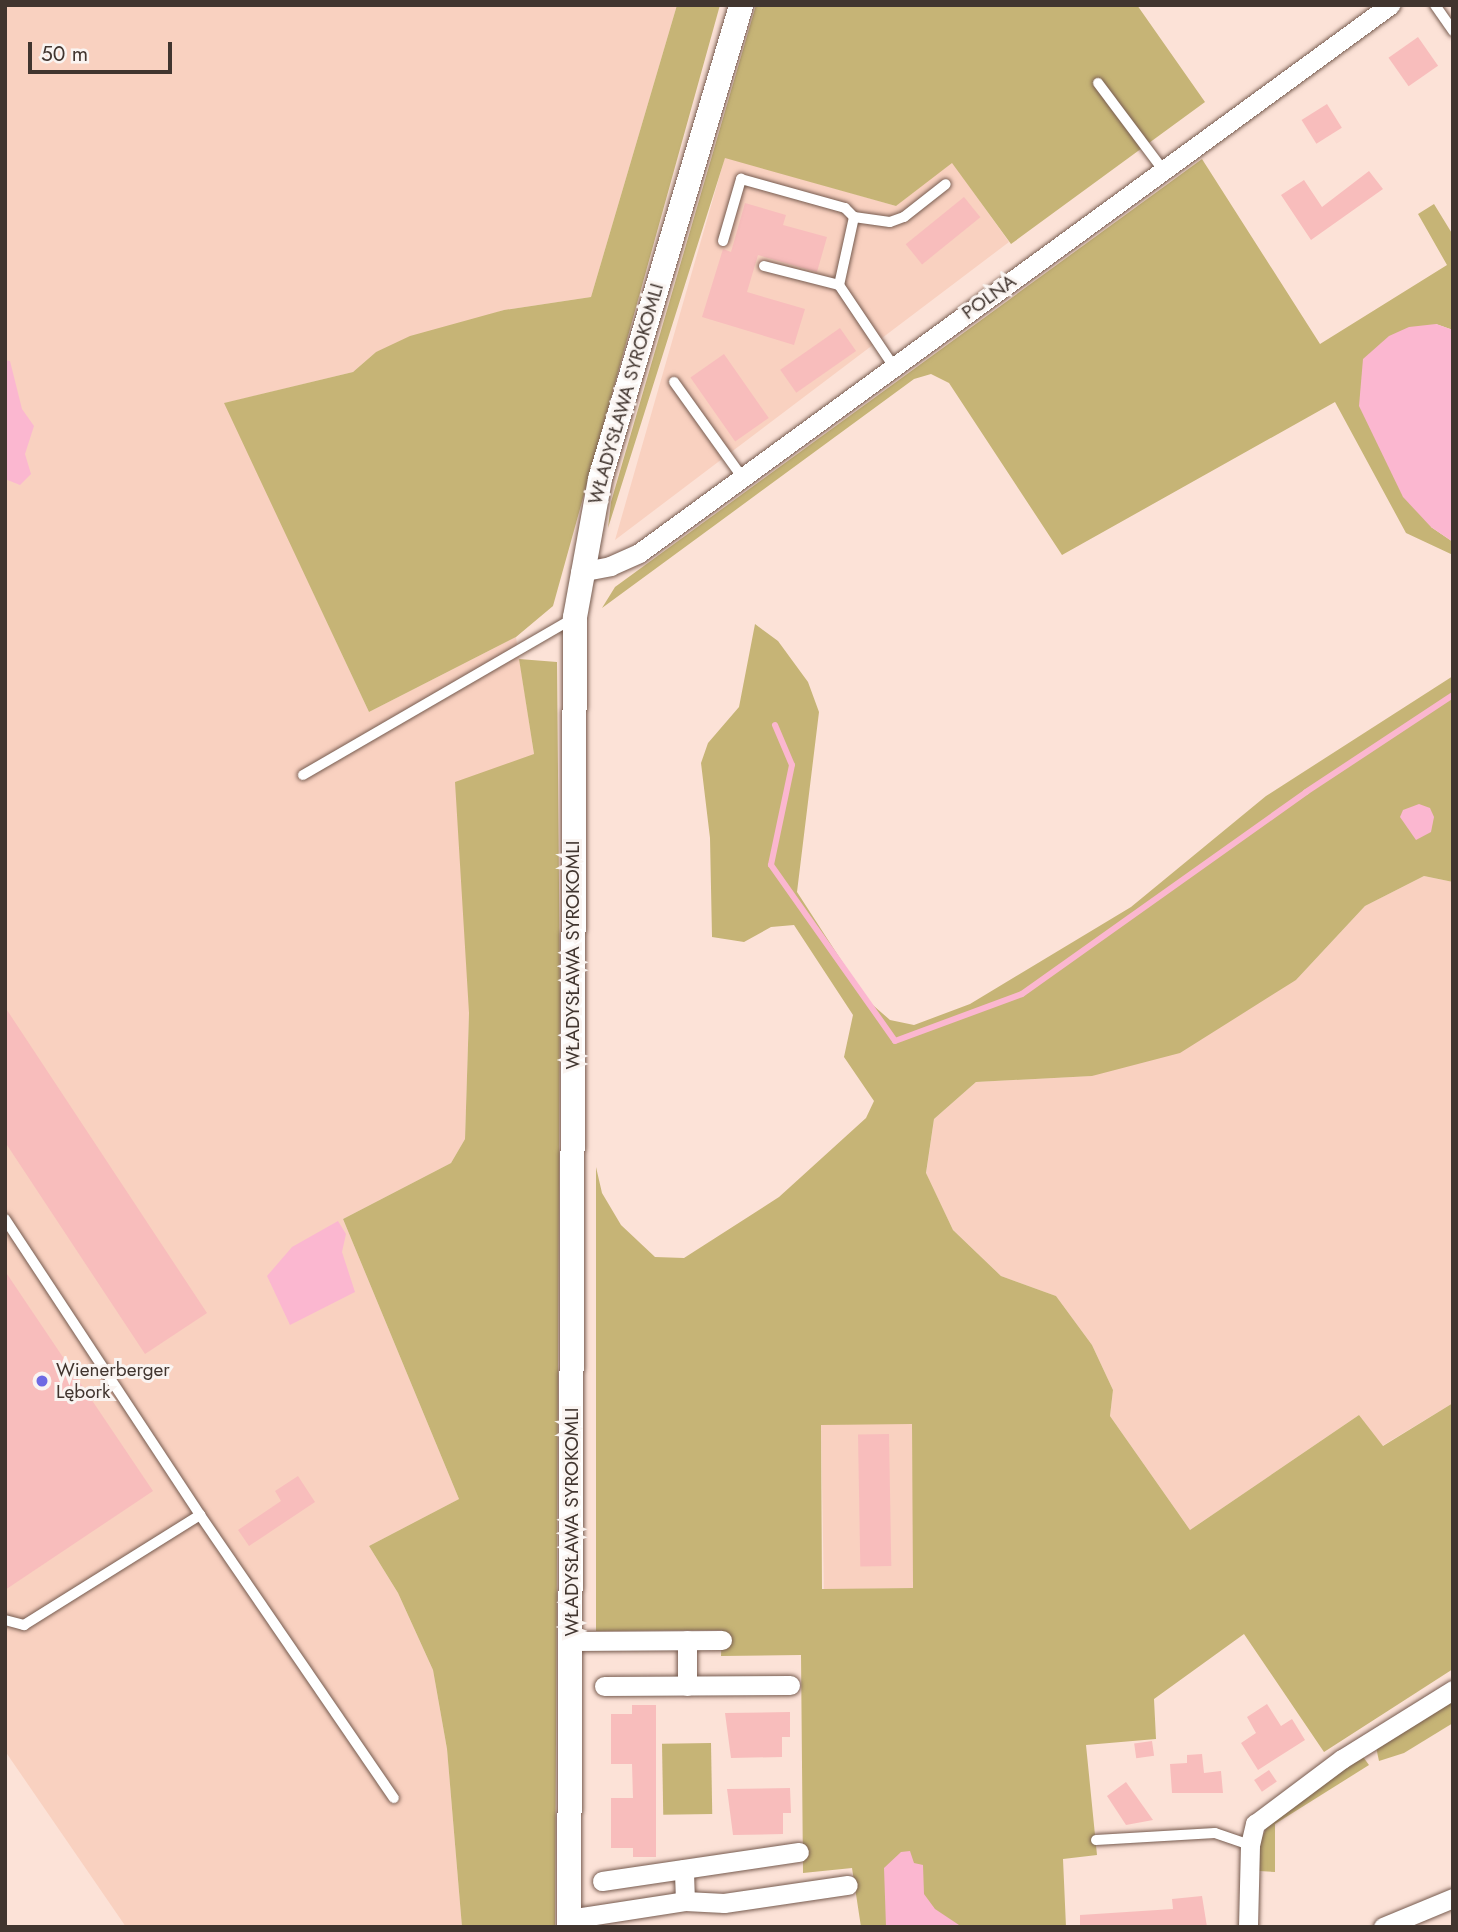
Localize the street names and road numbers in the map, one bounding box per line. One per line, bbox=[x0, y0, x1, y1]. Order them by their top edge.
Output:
street label: POLNA bbox=[958, 270, 1020, 324]
street label: WŁADYSŁAWA SYROKOMLI bbox=[583, 281, 669, 507]
street label: WŁADYSŁAWA SYROKOMLI bbox=[562, 841, 584, 1069]
street label: WŁADYSŁAWA SYROKOMLI bbox=[561, 1408, 583, 1636]

